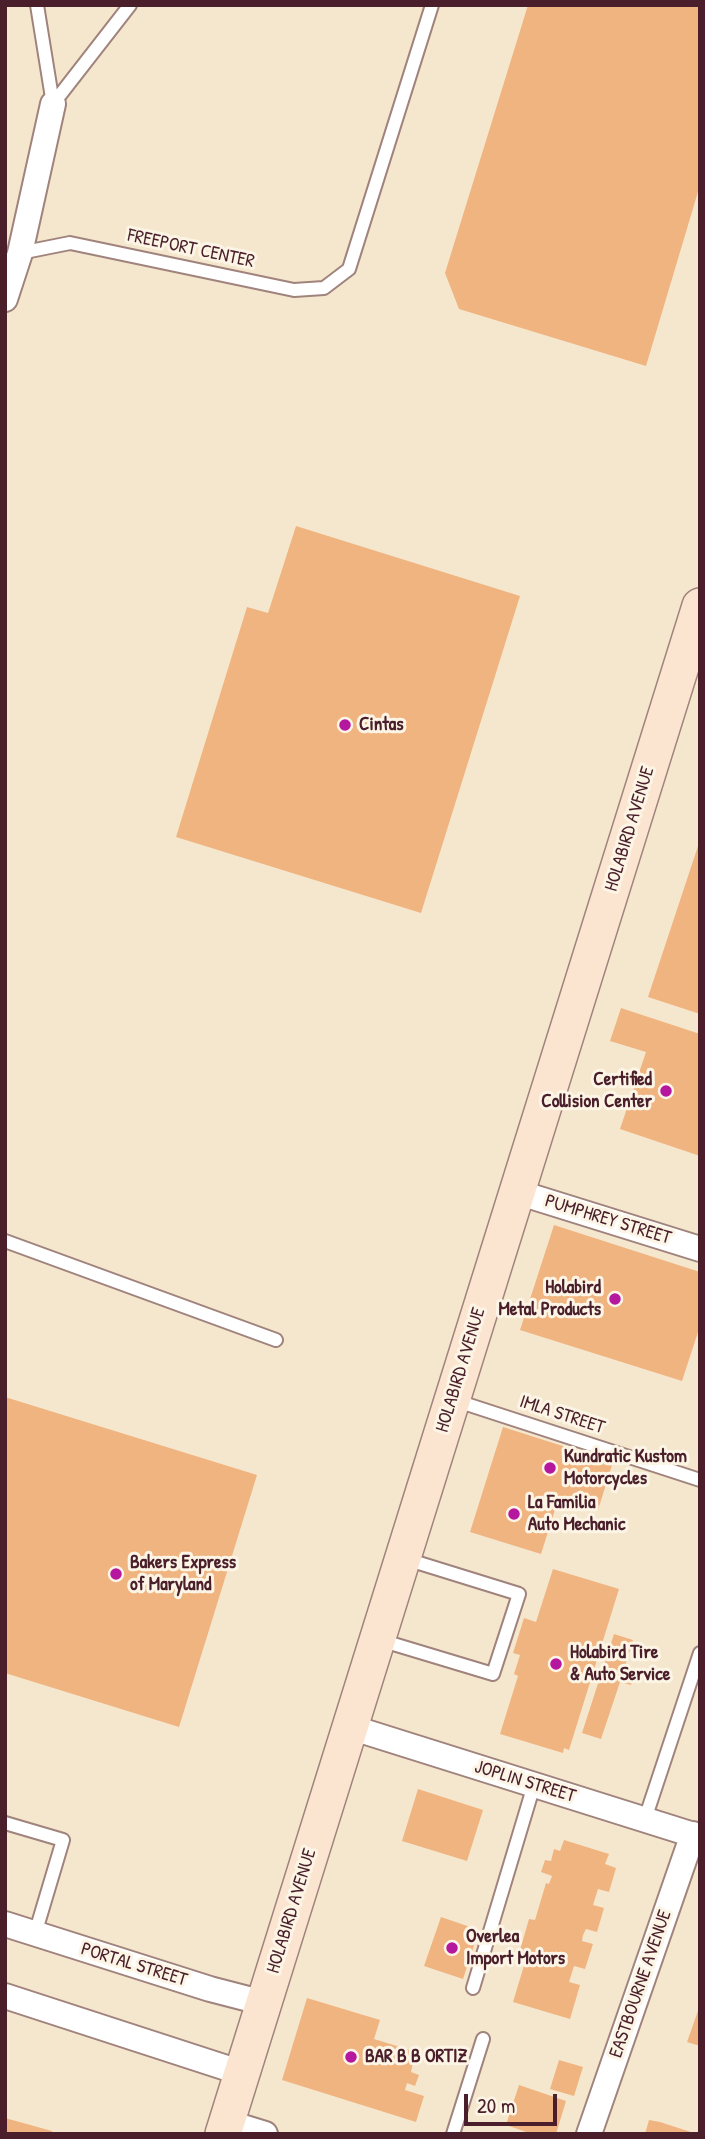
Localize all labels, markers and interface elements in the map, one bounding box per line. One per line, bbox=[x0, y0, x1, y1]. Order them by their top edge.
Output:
street label: FREEPORT CENTER bbox=[126, 224, 256, 274]
place label: Cintas bbox=[359, 714, 404, 736]
marker: Cintas bbox=[337, 717, 353, 733]
street label: HOLABIRD AVENUE bbox=[600, 764, 660, 894]
place label: Certified Collision Center bbox=[541, 1069, 652, 1113]
marker: Certified Collision Center bbox=[658, 1083, 674, 1099]
street label: PUMPHREY STREET bbox=[542, 1190, 674, 1250]
place label: Holabird Metal Products bbox=[498, 1277, 601, 1321]
marker: Holabird Metal Products bbox=[607, 1291, 623, 1307]
street label: HOLABIRD AVENUE bbox=[431, 1305, 491, 1435]
street label: IMLA STREET bbox=[516, 1390, 608, 1440]
place label: Kundratic Kustom Motorcycles bbox=[564, 1446, 687, 1490]
marker: Kundratic Kustom Motorcycles bbox=[542, 1460, 558, 1476]
place label: La Familia Auto Mechanic bbox=[528, 1492, 625, 1536]
marker: La Familia Auto Mechanic bbox=[506, 1506, 522, 1522]
place label: Bakers Express of Maryland bbox=[130, 1552, 236, 1596]
marker: Bakers Express of Maryland bbox=[108, 1566, 124, 1582]
place label: Holabird Tire & Auto Service bbox=[570, 1642, 670, 1686]
marker: Holabird Tire & Auto Service bbox=[548, 1656, 564, 1672]
street label: JOPLIN STREET bbox=[472, 1756, 578, 1808]
street label: HOLABIRD AVENUE bbox=[262, 1846, 322, 1976]
street label: EASTBOURNE AVENUE bbox=[605, 1907, 677, 2061]
place label: Overlea Import Motors bbox=[466, 1926, 565, 1970]
street label: PORTAL STREET bbox=[78, 1938, 190, 1992]
marker: Overlea Import Motors bbox=[444, 1940, 460, 1956]
place label: BAR B B ORTIZ bbox=[365, 2046, 467, 2068]
marker: BAR B B ORTIZ bbox=[343, 2049, 359, 2065]
scale bar bbox=[467, 2080, 560, 2124]
text: 20 m bbox=[477, 2091, 515, 2120]

